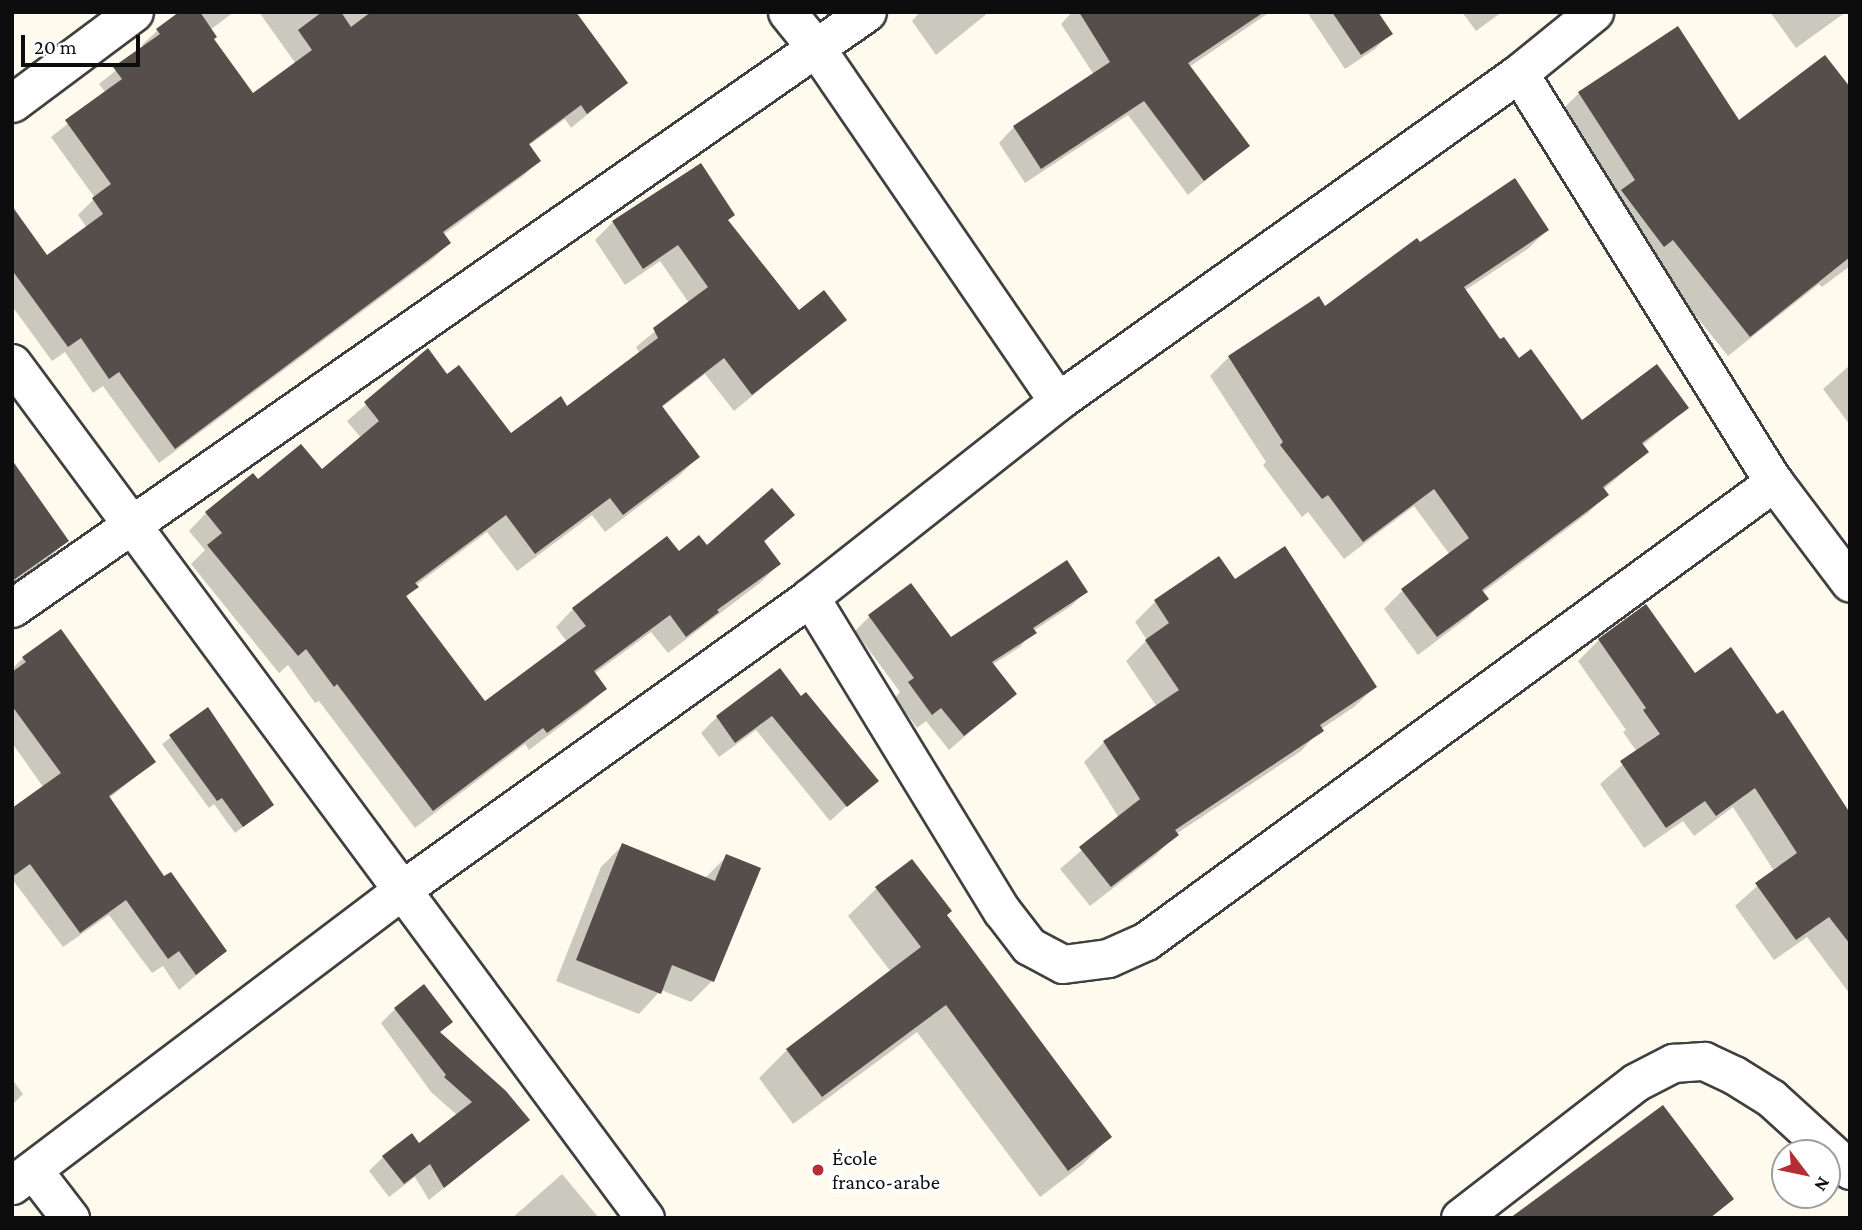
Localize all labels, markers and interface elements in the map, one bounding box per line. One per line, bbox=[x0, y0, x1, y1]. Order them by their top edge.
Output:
scale bar bbox=[24, 21, 144, 65]
text: 20 m bbox=[34, 35, 77, 59]
north arrow bbox=[1771, 1139, 1841, 1209]
place label: École franco-arabe bbox=[832, 1145, 940, 1195]
marker: École franco-arabe bbox=[810, 1162, 826, 1178]
text: N bbox=[1810, 1173, 1835, 1195]

